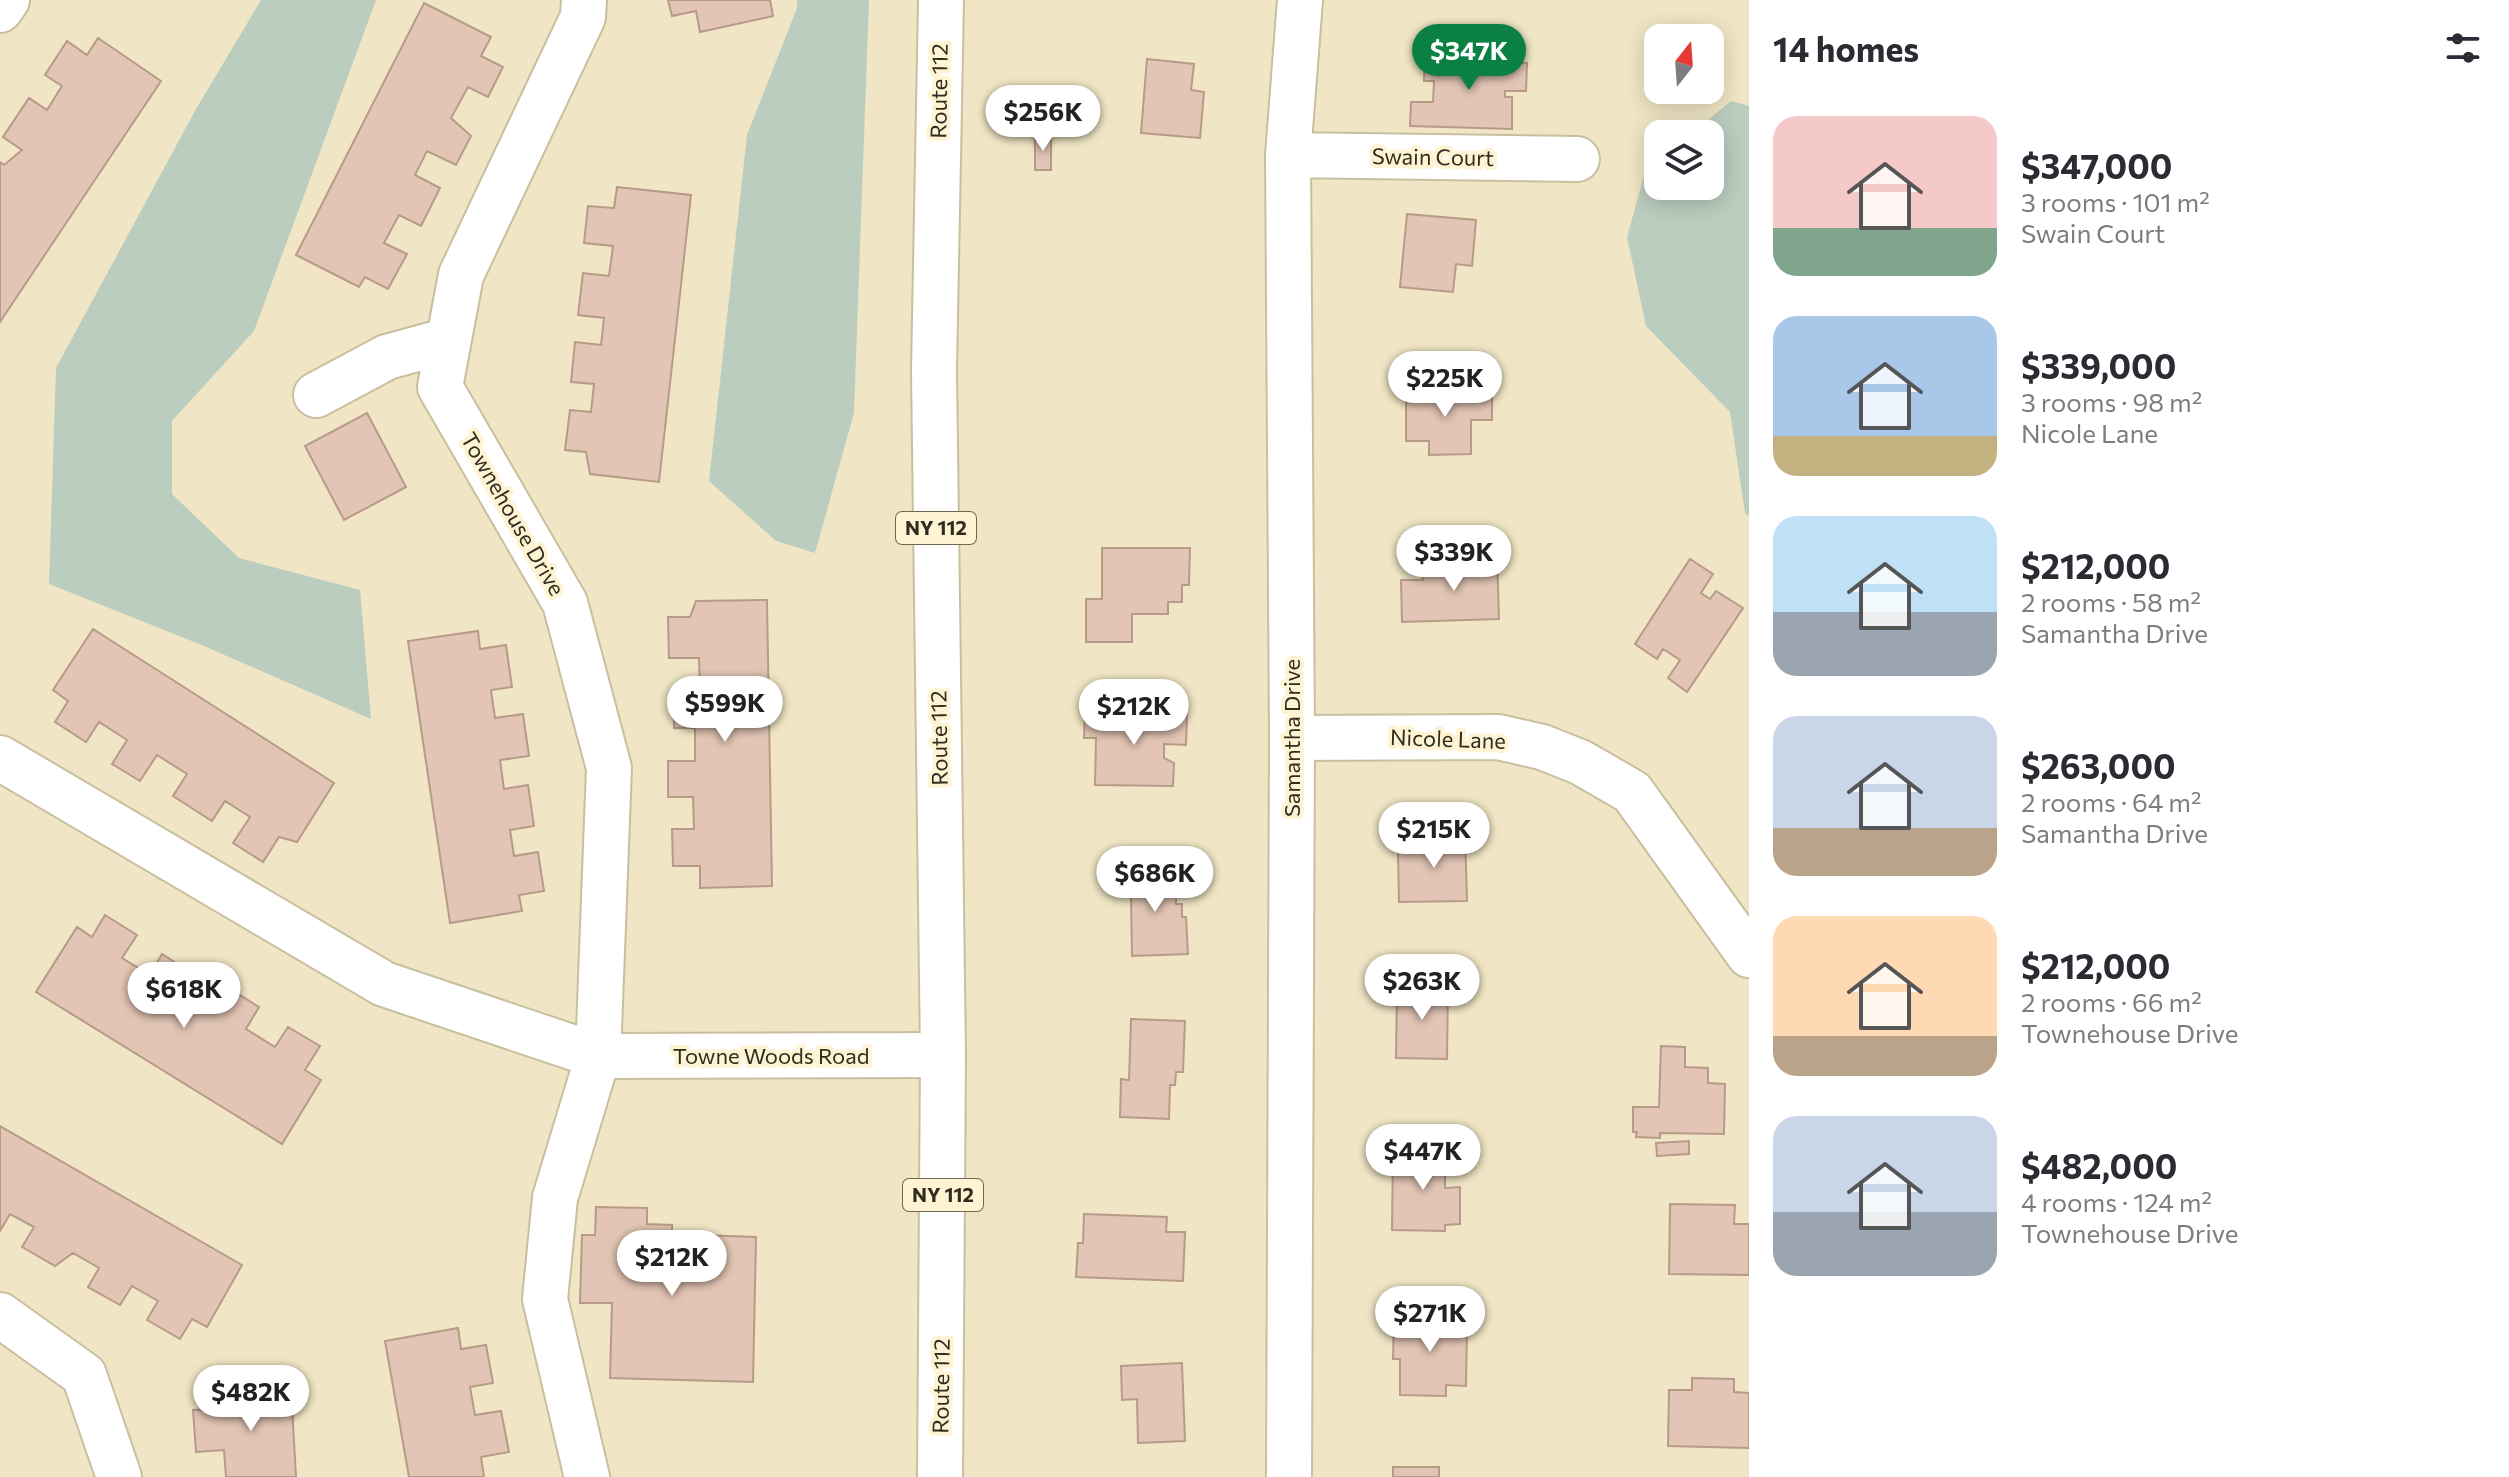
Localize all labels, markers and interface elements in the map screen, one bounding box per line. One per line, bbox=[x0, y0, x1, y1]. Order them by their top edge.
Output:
pin: $347K bbox=[1413, 24, 1525, 92]
north arrow bbox=[1644, 24, 1724, 104]
map controls bbox=[1644, 24, 1724, 200]
icon: filters bbox=[2441, 26, 2485, 70]
text: 14 homes bbox=[1773, 27, 1919, 69]
text: $347K bbox=[1430, 34, 1508, 65]
street label: Route 112 bbox=[924, 43, 953, 139]
pin: $256K bbox=[987, 85, 1099, 153]
text: $256K bbox=[1003, 95, 1083, 126]
button: layers bbox=[1644, 120, 1724, 200]
street label: Swain Court bbox=[1372, 142, 1494, 171]
text: $347,000 bbox=[2021, 144, 2172, 186]
icon: home bbox=[1837, 148, 1933, 244]
text: 3 rooms · 101 m² bbox=[2021, 186, 2210, 217]
text: Swain Court bbox=[2021, 217, 2165, 248]
text: $339,000 bbox=[2021, 344, 2176, 386]
icon: home bbox=[1837, 348, 1933, 444]
pin: $225K bbox=[1389, 351, 1501, 419]
text: $225K bbox=[1406, 361, 1484, 392]
text: 3 rooms · 98 m² bbox=[2021, 386, 2202, 417]
text: Nicole Lane bbox=[2021, 417, 2158, 448]
street label: Townehouse Drive bbox=[456, 427, 571, 600]
road number: NY 112 bbox=[896, 512, 976, 544]
pin: $339K bbox=[1398, 525, 1510, 593]
text: $339K bbox=[1414, 535, 1494, 566]
text: $212,000 bbox=[2021, 544, 2170, 586]
icon: home bbox=[1837, 548, 1933, 644]
text: 2 rooms · 58 m² bbox=[2021, 586, 2201, 617]
text: Samantha Drive bbox=[2021, 617, 2208, 648]
street label: Samantha Drive bbox=[1278, 659, 1305, 817]
pin: $599K bbox=[669, 676, 781, 744]
pin: $212K bbox=[1078, 679, 1190, 747]
text: $599K bbox=[685, 686, 765, 717]
text: $212K bbox=[1097, 689, 1171, 720]
street label: Route 112 bbox=[924, 690, 953, 786]
street label: Nicole Lane bbox=[1390, 723, 1506, 754]
text: $263,000 bbox=[2021, 744, 2176, 786]
icon: home bbox=[1837, 748, 1933, 844]
text: 2 rooms · 64 m² bbox=[2021, 786, 2202, 817]
pin: $215K bbox=[1378, 802, 1490, 870]
text: $215K bbox=[1397, 812, 1471, 843]
text: Samantha Drive bbox=[2021, 817, 2208, 848]
pin: $686K bbox=[1099, 846, 1211, 914]
text: $686K bbox=[1114, 856, 1196, 887]
text: $212,000 bbox=[2021, 944, 2170, 986]
icon: home bbox=[1837, 948, 1933, 1044]
pin: $263K bbox=[1366, 954, 1478, 1022]
pin: $618K bbox=[128, 962, 240, 1030]
text: $263K bbox=[1383, 964, 1461, 995]
text: $618K bbox=[146, 972, 223, 1003]
text: 2 rooms · 66 m² bbox=[2021, 986, 2202, 1017]
text: Townehouse Drive bbox=[2021, 1017, 2238, 1048]
street label: Towne Woods Road bbox=[673, 1042, 869, 1069]
pin: $447K bbox=[1367, 1124, 1479, 1192]
text: $447K bbox=[1384, 1134, 1462, 1165]
text: $482,000 bbox=[2021, 1144, 2177, 1186]
icon: home bbox=[1837, 1148, 1933, 1244]
road number: NY 112 bbox=[903, 1179, 983, 1211]
text: 4 rooms · 124 m² bbox=[2021, 1186, 2212, 1217]
text: Townehouse Drive bbox=[2021, 1217, 2238, 1248]
pin: $212K bbox=[616, 1230, 728, 1298]
text: $212K bbox=[635, 1240, 709, 1271]
pin: $271K bbox=[1374, 1286, 1486, 1354]
text: $271K bbox=[1393, 1296, 1467, 1327]
street label: Route 112 bbox=[926, 1338, 955, 1434]
pin: $482K bbox=[195, 1365, 307, 1433]
text: $482K bbox=[211, 1375, 291, 1406]

